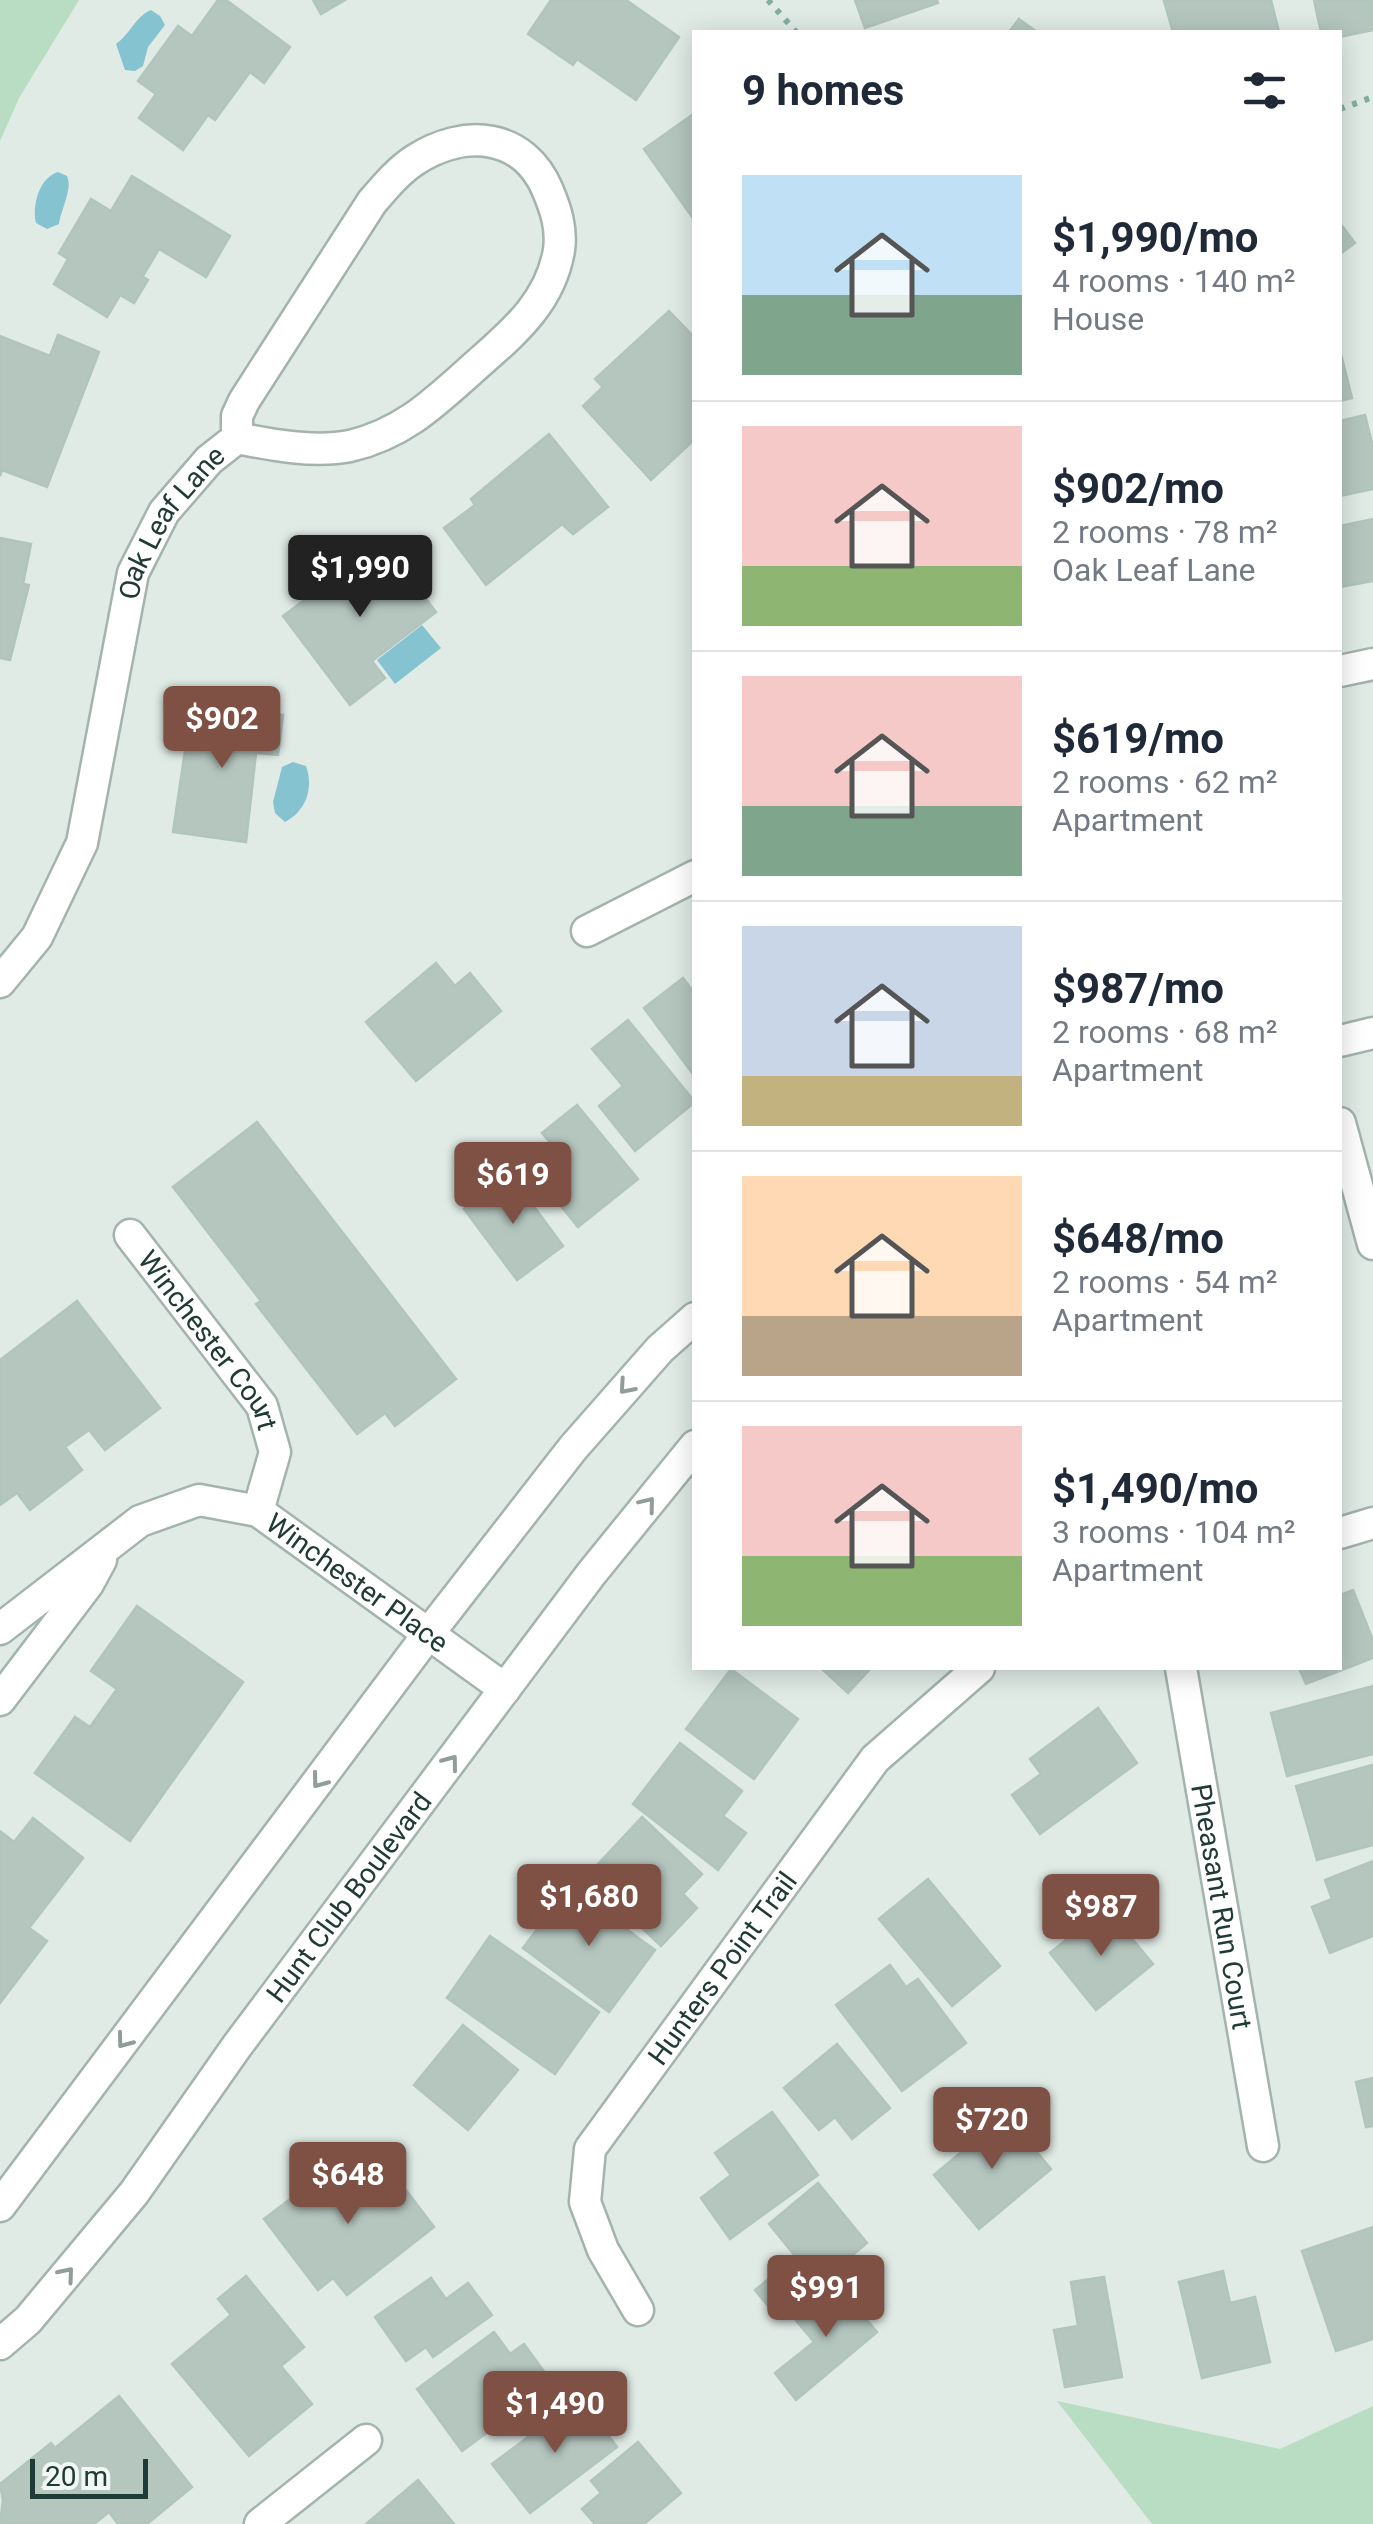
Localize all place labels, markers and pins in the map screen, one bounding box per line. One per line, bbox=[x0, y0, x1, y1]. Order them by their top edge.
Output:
pin: $1,990 bbox=[279, 535, 441, 620]
pin: $902 bbox=[163, 686, 281, 771]
pin: $619 bbox=[454, 1142, 572, 1227]
pin: $1,680 bbox=[508, 1864, 670, 1949]
pin: $987 bbox=[1042, 1874, 1160, 1959]
pin: $720 bbox=[933, 2087, 1051, 2172]
pin: $648 bbox=[289, 2142, 407, 2227]
pin: $991 bbox=[767, 2255, 885, 2340]
pin: $1,490 bbox=[474, 2371, 636, 2456]

